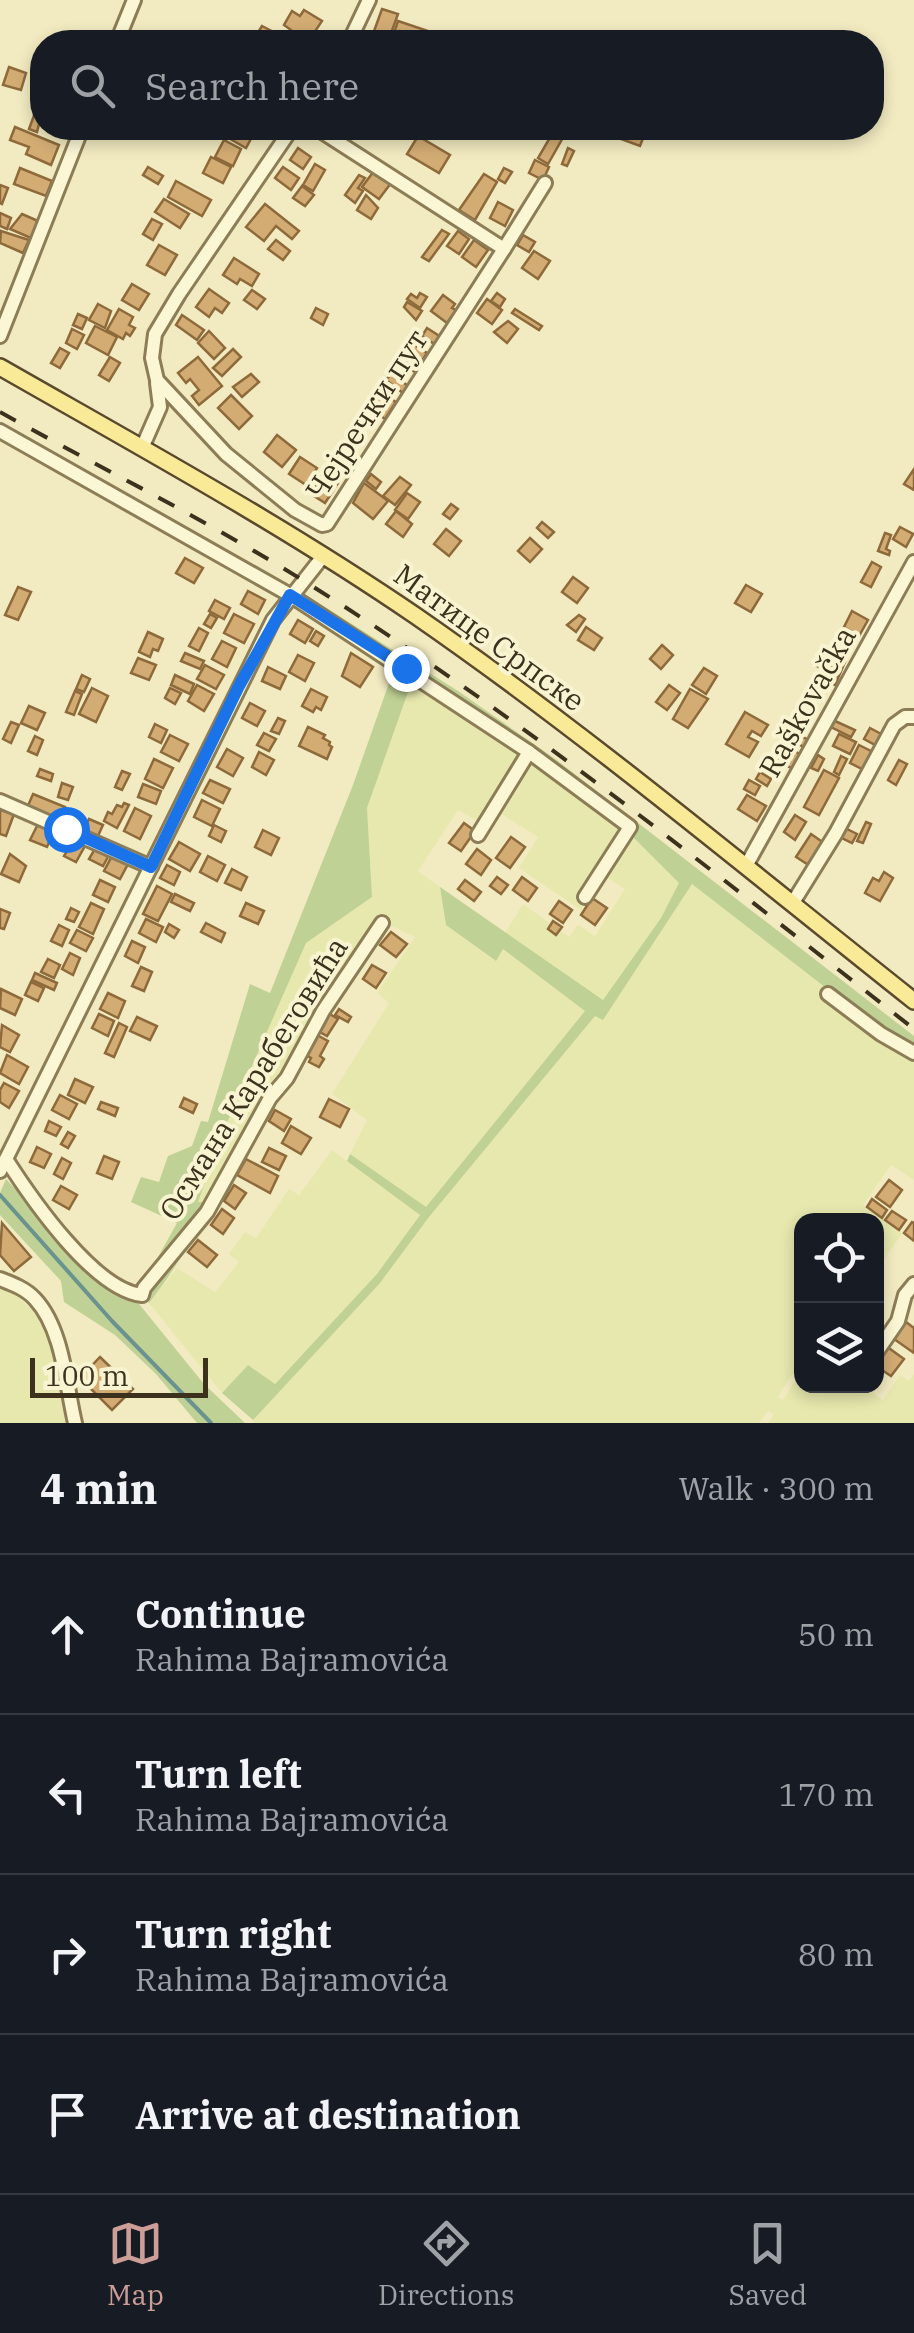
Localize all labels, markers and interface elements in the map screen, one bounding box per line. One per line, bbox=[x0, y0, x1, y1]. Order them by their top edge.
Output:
search box bbox=[30, 30, 884, 140]
icon: search bbox=[65, 58, 120, 113]
text: Search here bbox=[145, 61, 359, 110]
street label: Чејречки пут bbox=[296, 321, 435, 507]
street label: Матице Српске bbox=[387, 554, 593, 719]
street label: Raškovačka bbox=[749, 619, 864, 783]
route end bbox=[384, 646, 430, 692]
route start bbox=[44, 807, 90, 853]
street label: Османа Карабеговића bbox=[150, 929, 356, 1227]
map controls bbox=[794, 1213, 884, 1393]
button: locate bbox=[794, 1213, 884, 1303]
button: layers bbox=[794, 1303, 884, 1393]
scale bar bbox=[30, 1353, 208, 1398]
text: 100 m bbox=[45, 1357, 129, 1394]
text: 4 min bbox=[40, 1461, 158, 1516]
text: Walk · 300 m bbox=[678, 1467, 874, 1509]
text: Continue bbox=[135, 1589, 306, 1638]
icon: ahead bbox=[40, 1607, 95, 1662]
text: 50 m bbox=[798, 1613, 874, 1655]
text: Rahima Bajramovića bbox=[135, 1638, 449, 1680]
text: Turn left bbox=[135, 1749, 302, 1798]
icon: left bbox=[40, 1767, 95, 1822]
text: 170 m bbox=[778, 1773, 874, 1815]
text: Rahima Bajramovića bbox=[135, 1798, 449, 1840]
text: Turn right bbox=[135, 1909, 331, 1958]
icon: right bbox=[40, 1927, 95, 1982]
text: 80 m bbox=[798, 1933, 874, 1975]
text: Rahima Bajramovića bbox=[135, 1958, 449, 2000]
icon: arrive bbox=[40, 2087, 95, 2142]
text: Arrive at destination bbox=[135, 2090, 521, 2139]
tab: Map bbox=[107, 2216, 164, 2313]
tab: Directions bbox=[378, 2216, 515, 2313]
tab: Saved bbox=[729, 2216, 807, 2313]

